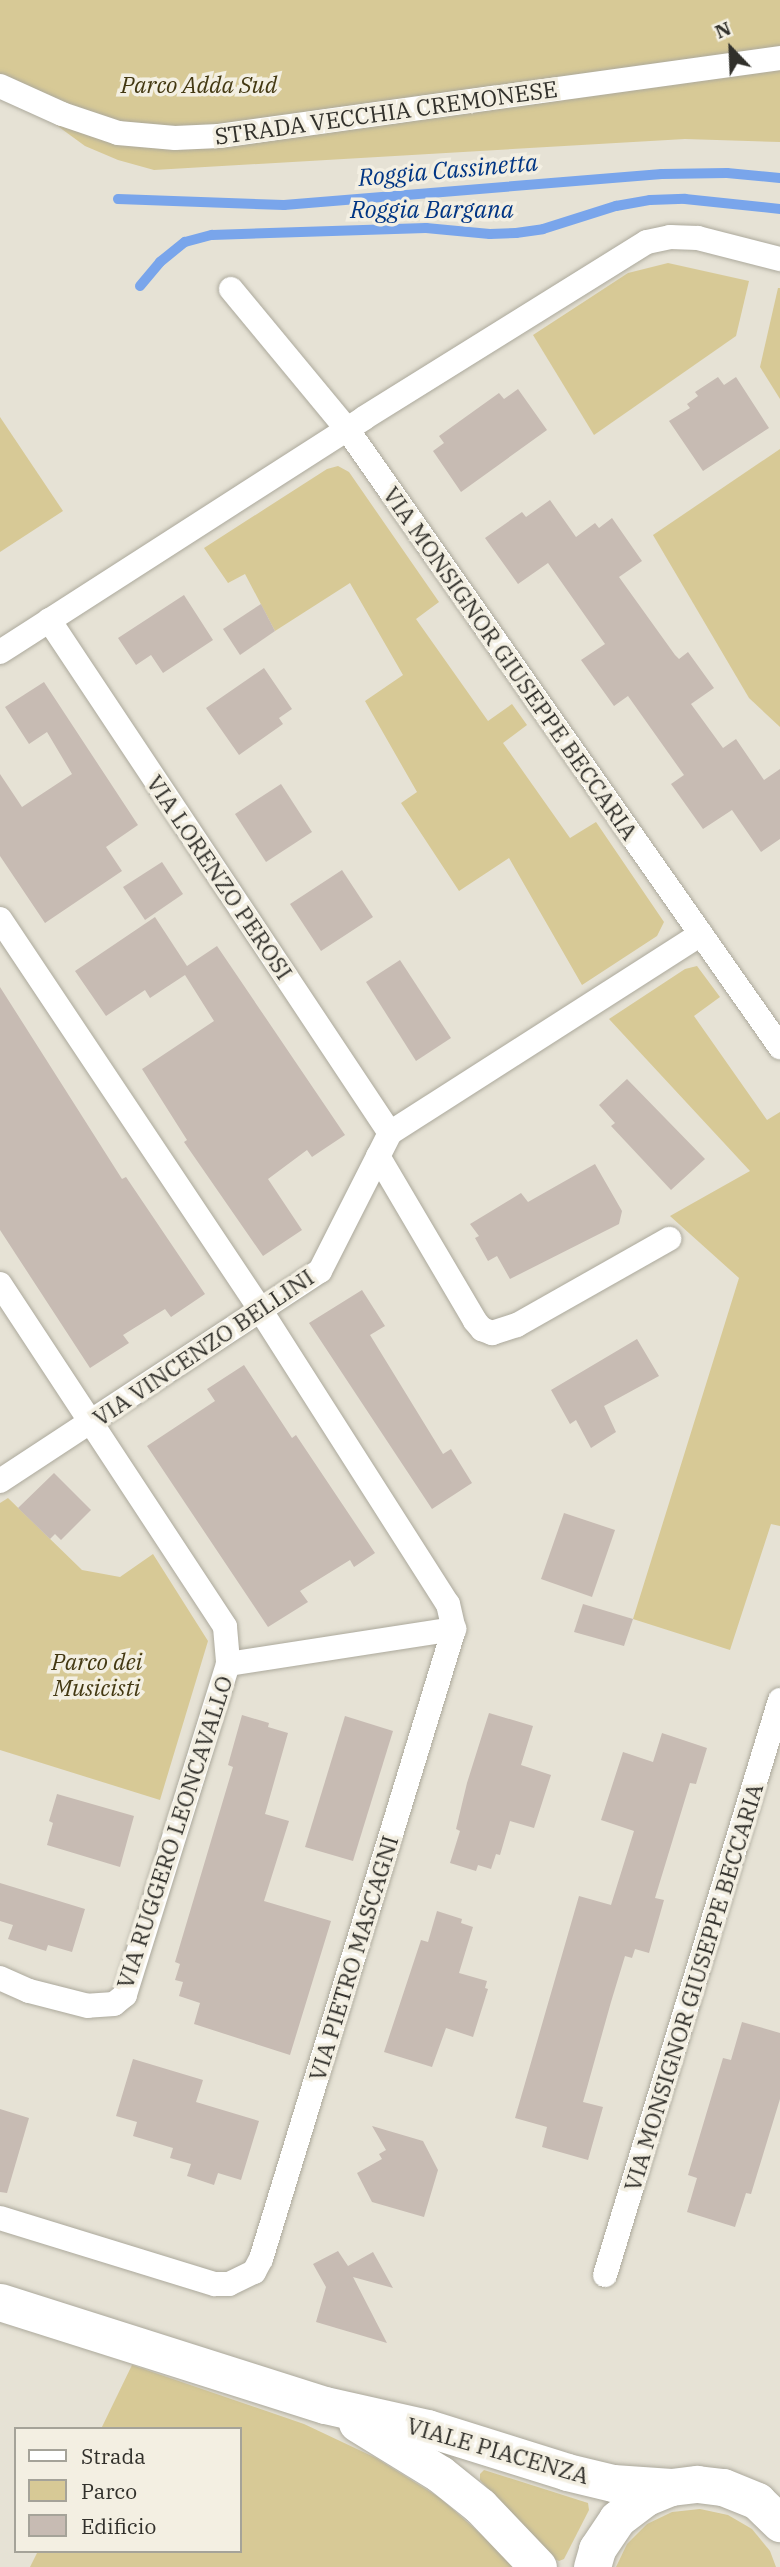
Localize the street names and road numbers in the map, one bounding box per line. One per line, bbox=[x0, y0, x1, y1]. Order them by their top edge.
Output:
street label: STRADA VECCHIA CREMONESE bbox=[213, 74, 559, 150]
street label: VIA MONSIGNOR GIUSEPPE BECCARIA bbox=[378, 481, 644, 845]
street label: VIA LORENZO PEROSI bbox=[141, 770, 299, 984]
street label: VIA VINCENZO BELLINI bbox=[87, 1263, 319, 1431]
street label: VIA RUGGERO LEONCAVALLO bbox=[110, 1672, 238, 1992]
street label: VIA MONSIGNOR GIUSEPPE BECCARIA bbox=[618, 1780, 768, 2194]
street label: VIA PIETRO MASCAGNI bbox=[303, 1832, 403, 2084]
street label: VIALE PIACENZA bbox=[404, 2411, 592, 2489]

